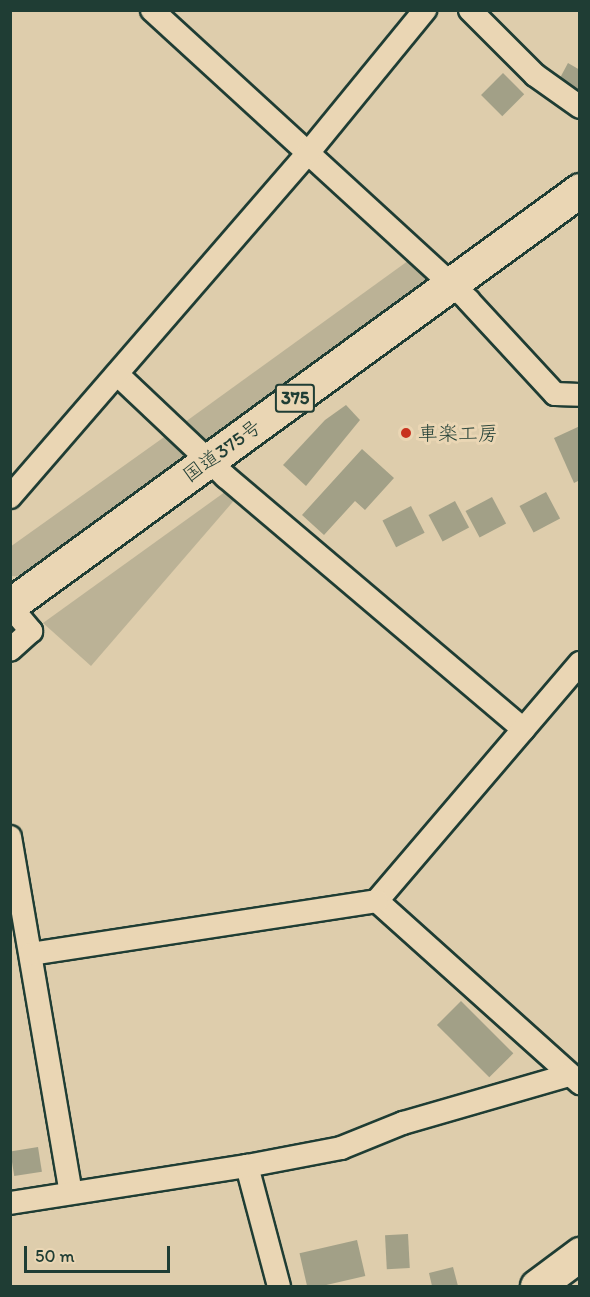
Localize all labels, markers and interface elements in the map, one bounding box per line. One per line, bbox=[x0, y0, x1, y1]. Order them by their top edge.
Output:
road number: 375 bbox=[274, 383, 316, 413]
street label: 国道375号 bbox=[178, 414, 266, 488]
place label: 車楽工房 bbox=[418, 421, 498, 445]
marker: 車楽工房 bbox=[399, 426, 413, 440]
scale bar bbox=[27, 1234, 172, 1272]
text: 50 m bbox=[35, 1245, 75, 1267]

